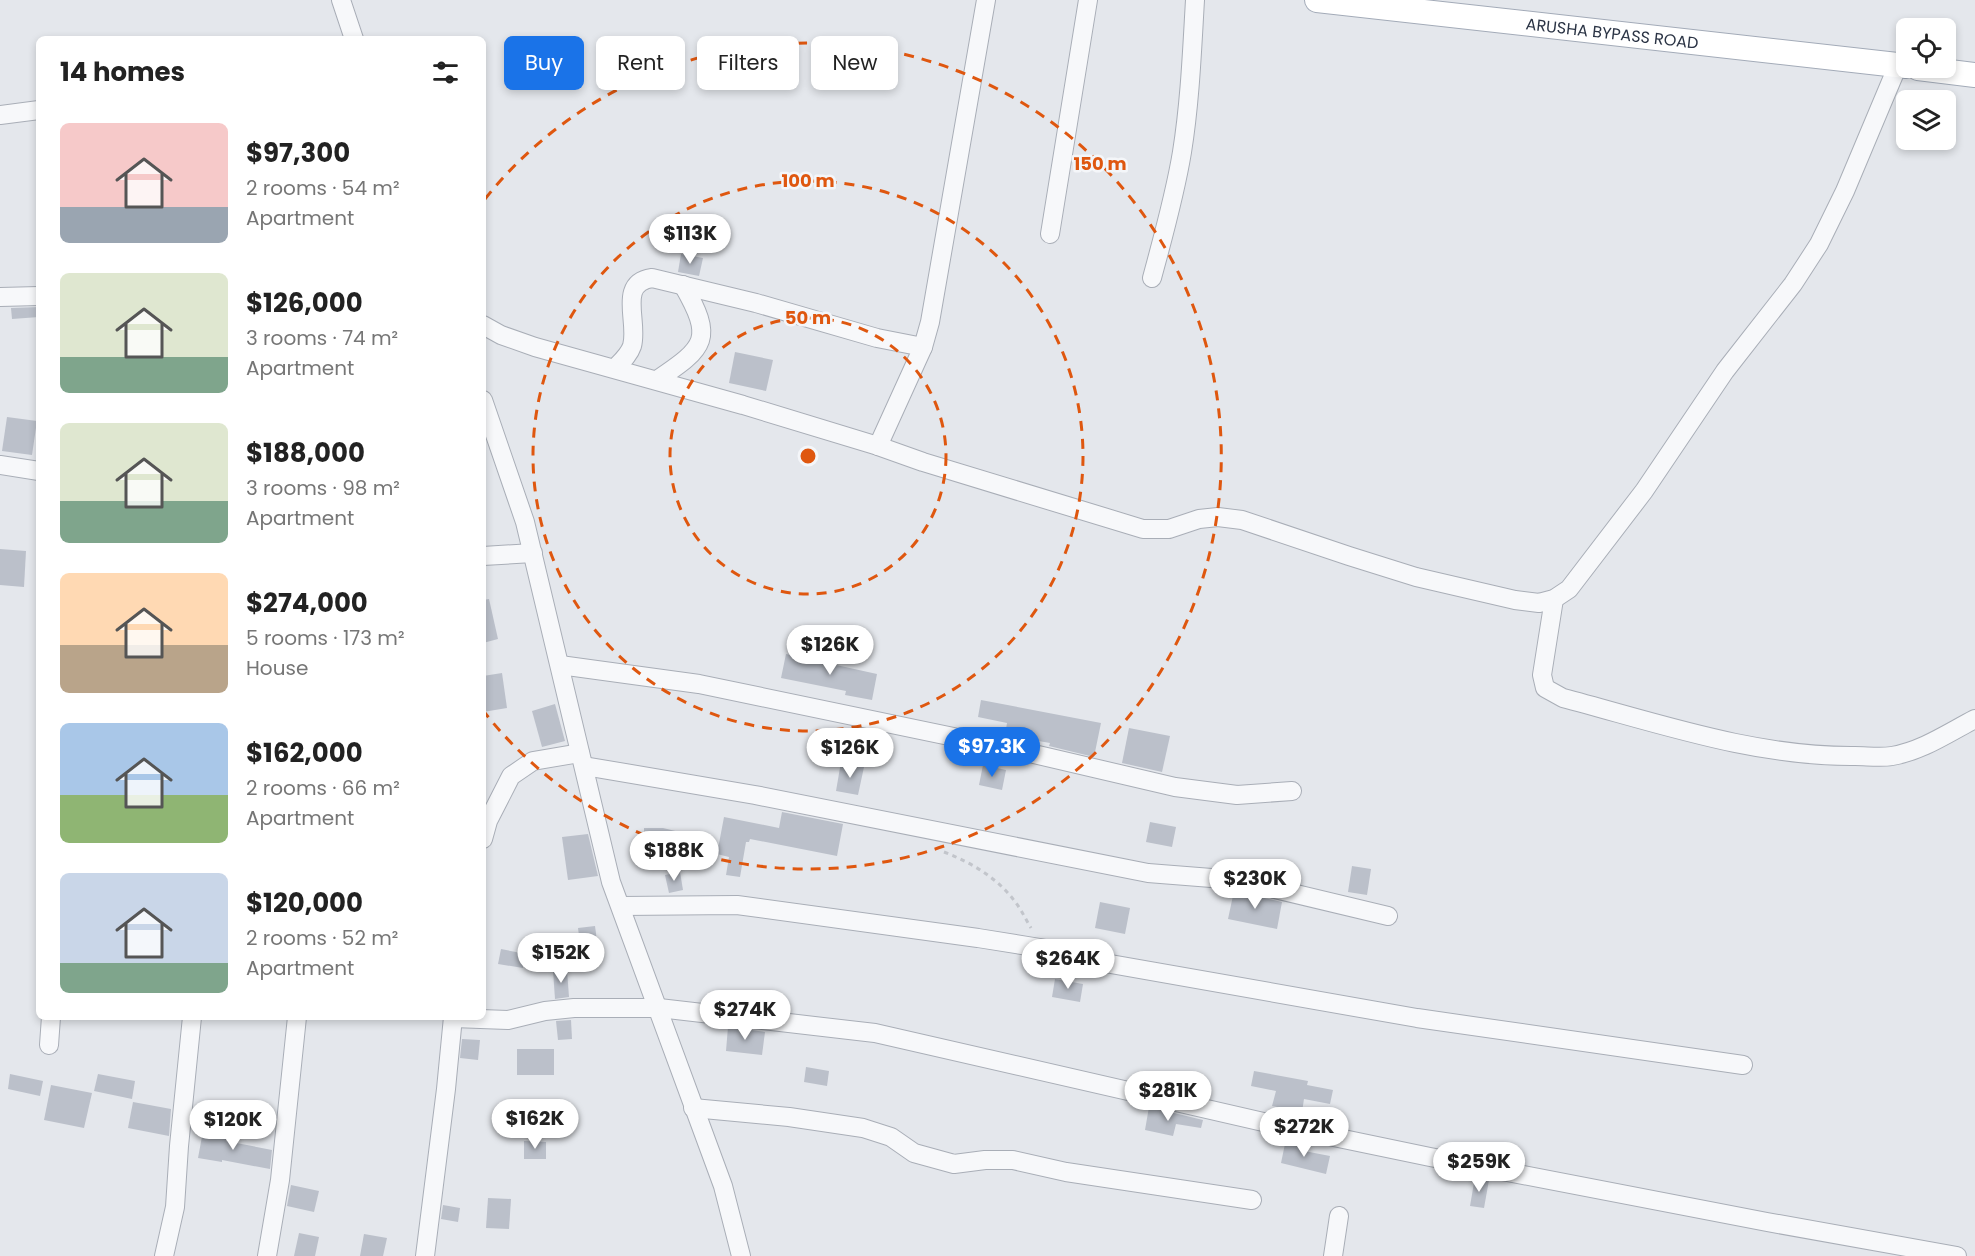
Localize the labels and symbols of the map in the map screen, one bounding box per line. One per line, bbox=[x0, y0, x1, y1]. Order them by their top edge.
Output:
street label: ARUSHA BYPASS ROAD bbox=[1525, 12, 1700, 55]
text: 150 m bbox=[1073, 151, 1127, 176]
text: 100 m bbox=[781, 168, 835, 193]
pin: $113K bbox=[648, 214, 732, 265]
text: 50 m bbox=[785, 305, 831, 330]
centre of rings bbox=[798, 446, 818, 466]
pin: $126K bbox=[788, 625, 872, 676]
pin: $97.3K bbox=[943, 727, 1041, 778]
pin: $126K bbox=[808, 728, 892, 779]
pin: $188K bbox=[632, 831, 716, 882]
pin: $230K bbox=[1213, 859, 1297, 910]
pin: $152K bbox=[519, 933, 603, 984]
pin: $264K bbox=[1026, 939, 1110, 990]
pin: $274K bbox=[703, 990, 787, 1041]
pin: $281K bbox=[1126, 1071, 1210, 1122]
pin: $162K bbox=[493, 1099, 577, 1150]
pin: $120K bbox=[191, 1100, 275, 1151]
pin: $272K bbox=[1262, 1107, 1346, 1158]
pin: $259K bbox=[1437, 1142, 1521, 1193]

